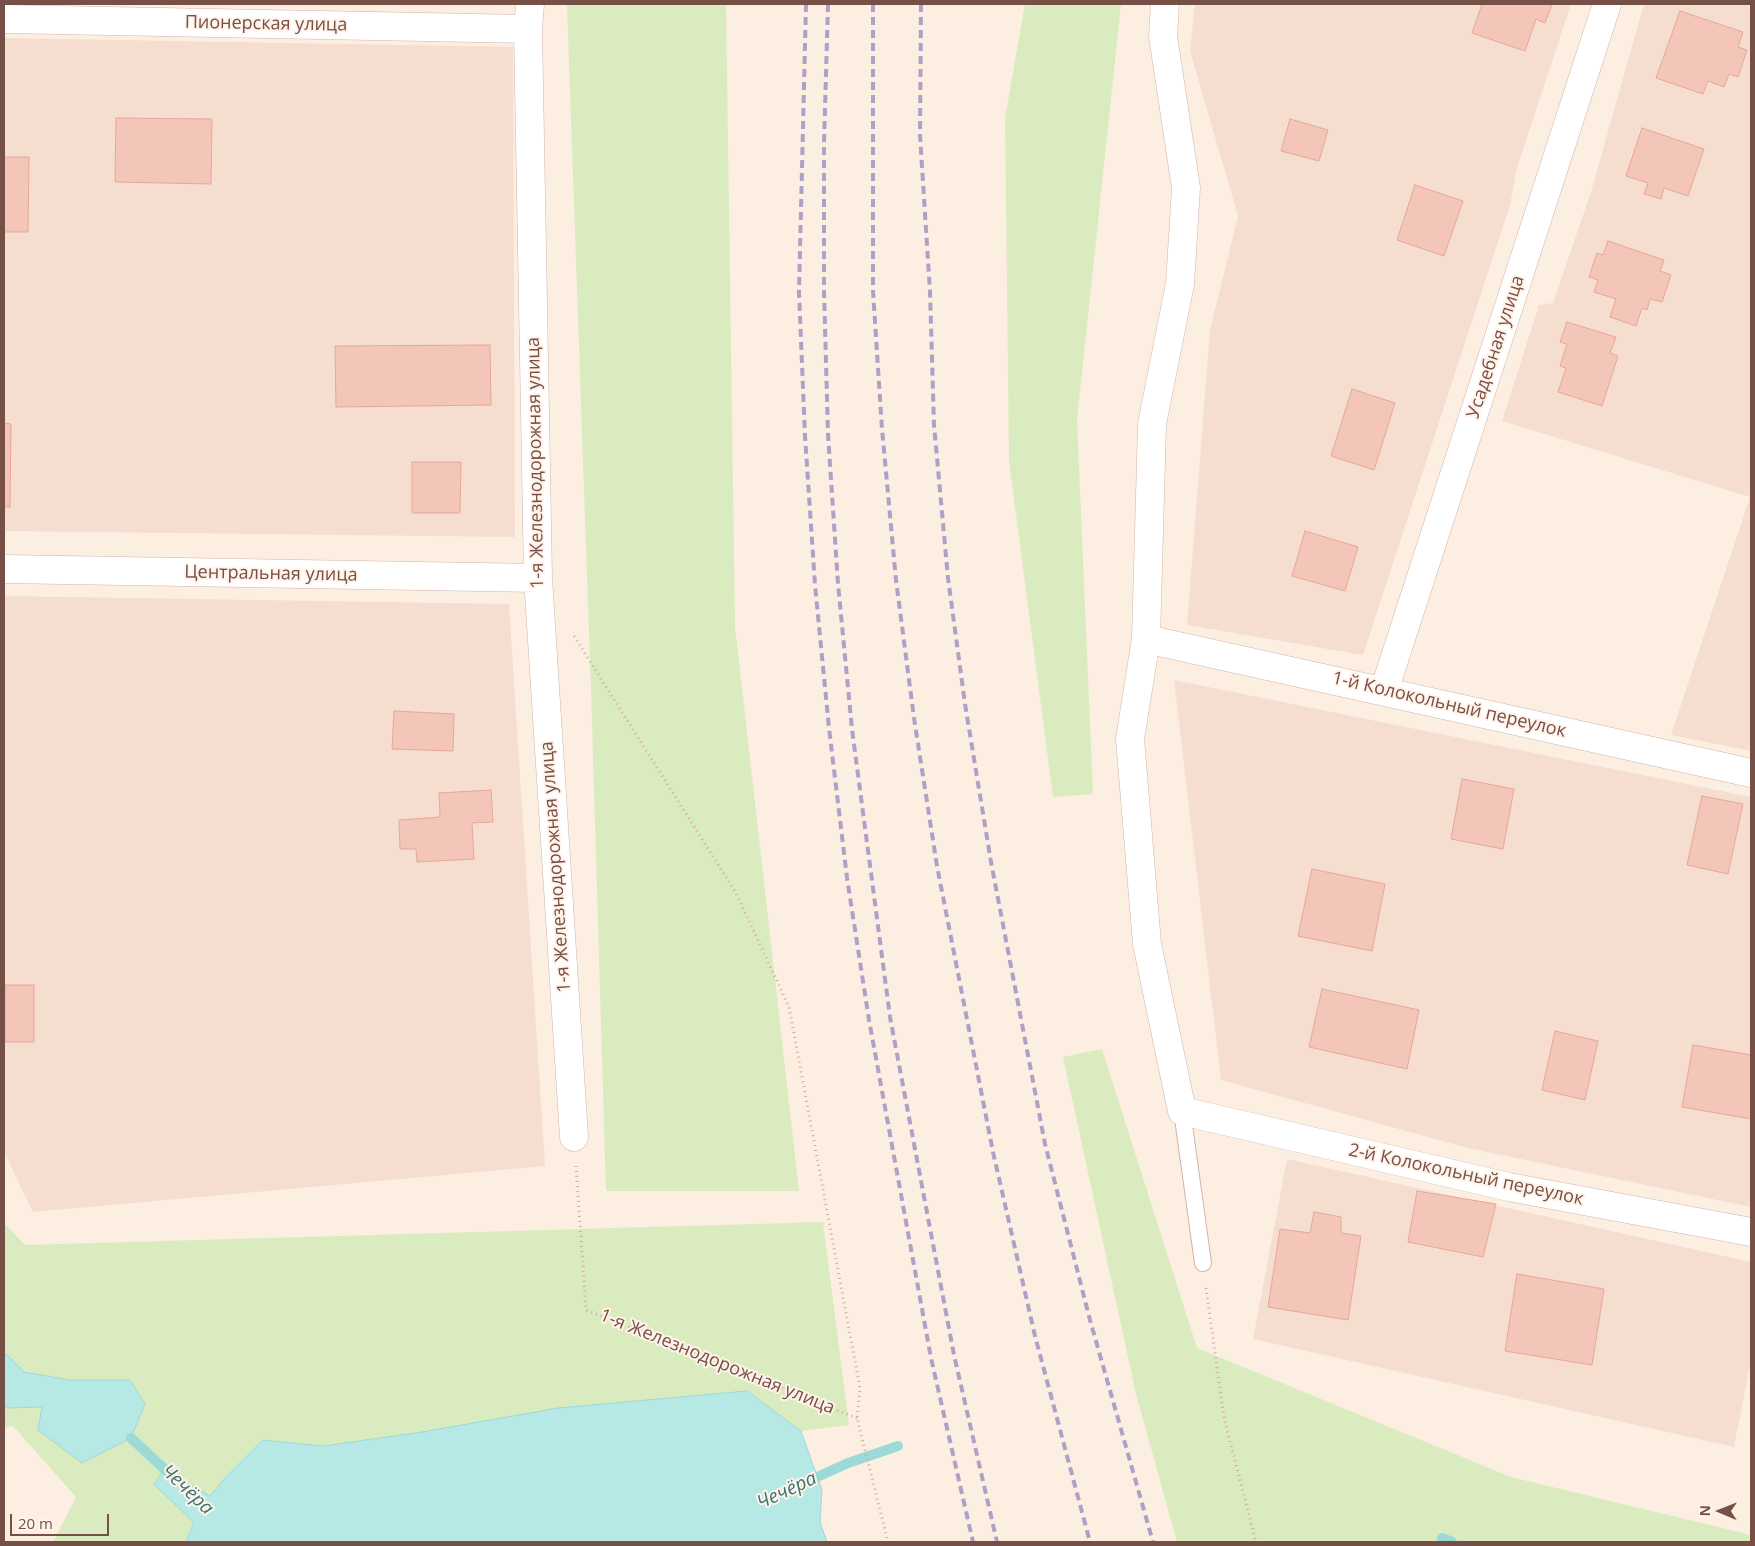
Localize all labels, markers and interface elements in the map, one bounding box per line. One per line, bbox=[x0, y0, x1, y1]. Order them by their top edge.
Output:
street label: Пионерская улица bbox=[185, 12, 347, 36]
street label: Усадебная улица bbox=[1463, 273, 1529, 421]
street label: 1-я Железнодорожная улица bbox=[523, 337, 549, 589]
street label: Центральная улица bbox=[184, 562, 358, 586]
street label: 1-й Колокольный переулок bbox=[1330, 668, 1568, 742]
street label: 1-я Железнодорожная улица bbox=[536, 741, 576, 993]
street label: 2-й Колокольный переулок bbox=[1347, 1140, 1585, 1210]
street label: 1-я Железнодорожная улица bbox=[596, 1305, 838, 1419]
water label: Чечёра bbox=[156, 1460, 218, 1520]
water label: Чечёра bbox=[753, 1467, 821, 1515]
north arrow bbox=[1695, 1486, 1745, 1536]
scale bar bbox=[12, 1504, 111, 1536]
text: N bbox=[1695, 1505, 1714, 1517]
text: 20 m bbox=[18, 1513, 53, 1533]

